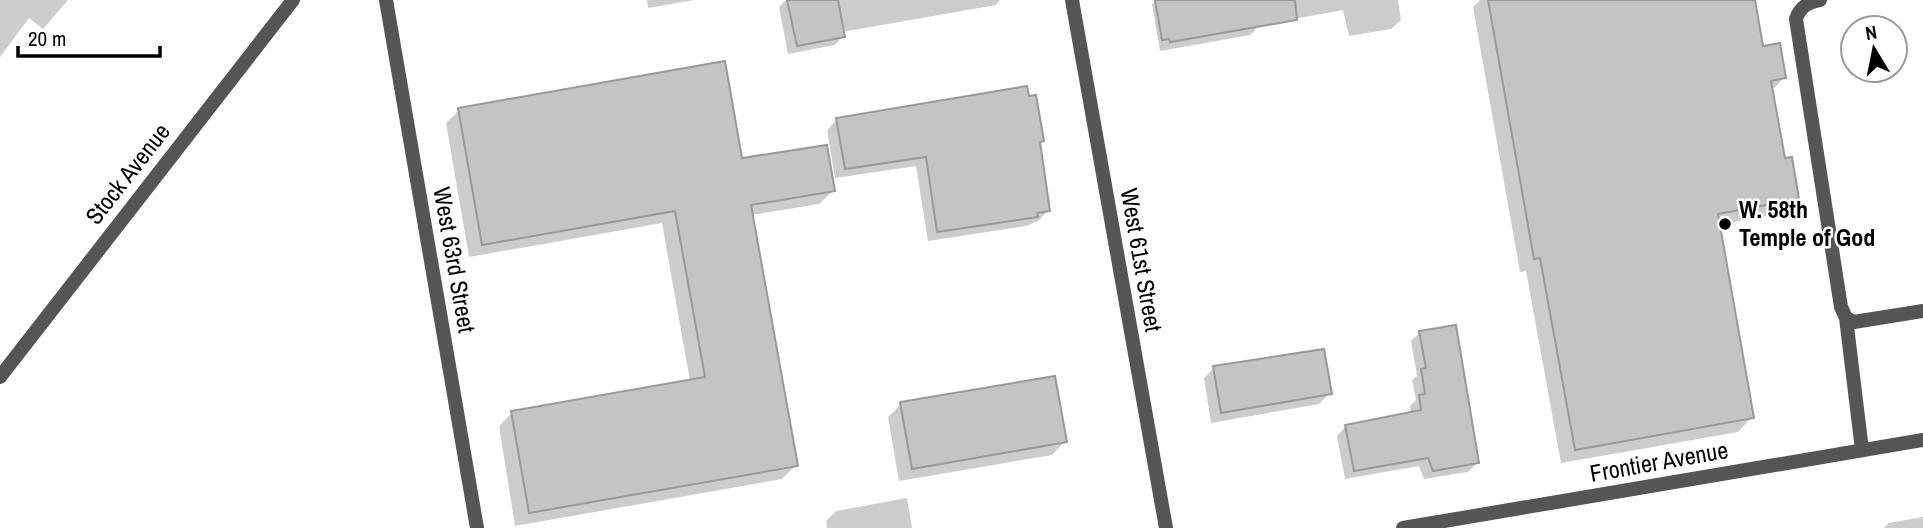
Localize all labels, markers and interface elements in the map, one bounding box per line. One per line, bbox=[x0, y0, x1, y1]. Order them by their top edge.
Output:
scale bar bbox=[18, 14, 159, 58]
north arrow bbox=[1839, 14, 1909, 84]
text: N bbox=[1863, 18, 1879, 46]
text: 20 m bbox=[28, 24, 66, 53]
street label: Stock Avenue bbox=[78, 116, 177, 231]
street label: West 63rd Street bbox=[426, 184, 484, 336]
street label: West 61st Street bbox=[1114, 186, 1170, 335]
place label: W. 58th Temple of God bbox=[1739, 193, 1875, 253]
marker: W. 58th Temple of God bbox=[1717, 216, 1733, 232]
street label: Frontier Avenue bbox=[1587, 433, 1730, 489]

